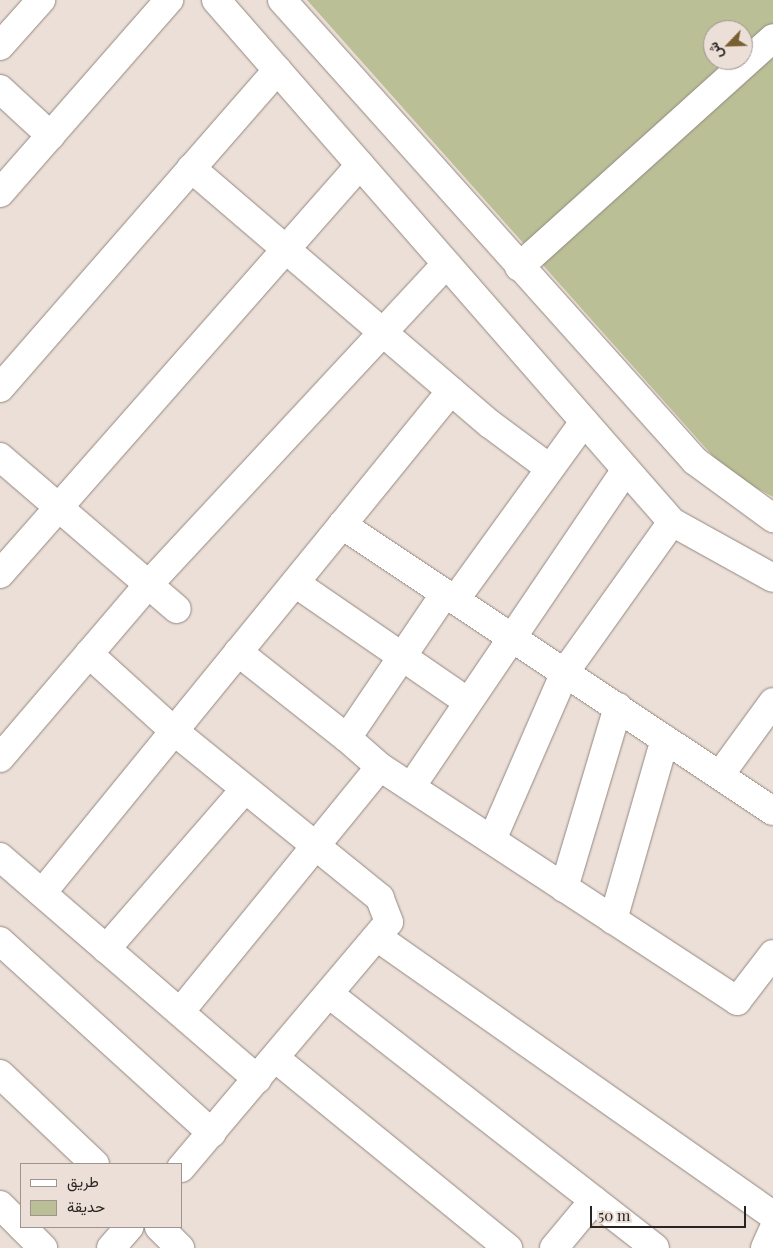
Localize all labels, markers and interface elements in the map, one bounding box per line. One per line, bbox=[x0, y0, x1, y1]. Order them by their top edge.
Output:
north arrow bbox=[703, 20, 753, 70]
text: ش bbox=[703, 39, 727, 62]
legend bbox=[20, 1163, 182, 1228]
text: طريق bbox=[67, 1171, 99, 1191]
text: حديقة bbox=[67, 1196, 105, 1216]
scale bar bbox=[593, 1196, 749, 1228]
text: 50 m bbox=[598, 1205, 630, 1225]

